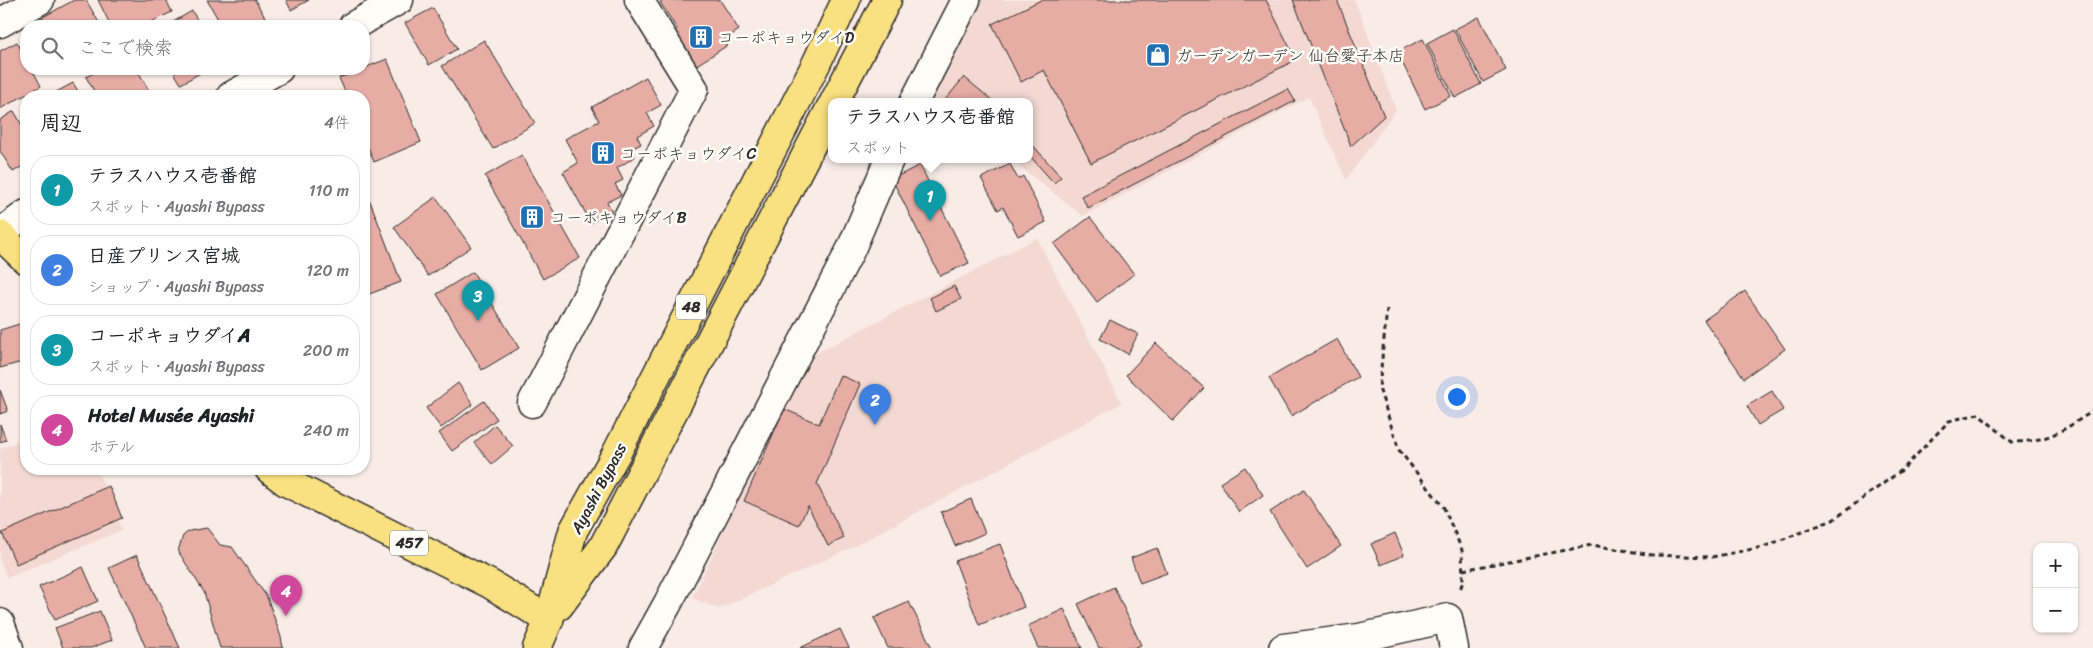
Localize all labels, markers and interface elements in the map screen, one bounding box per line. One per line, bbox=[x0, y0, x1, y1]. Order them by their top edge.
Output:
search box bbox=[20, 20, 370, 75]
place label: コーポキョウダイD bbox=[718, 23, 854, 52]
building icon: コーポキョウダイD bbox=[688, 24, 714, 50]
text: ここで検索 bbox=[78, 31, 173, 64]
icon: search bbox=[38, 34, 66, 62]
place label: ガーデンガーデン 仙台愛子本店 bbox=[1176, 41, 1404, 70]
shop icon: ガーデンガーデン 仙台愛子本店 bbox=[1145, 42, 1171, 68]
popup bbox=[828, 98, 1033, 163]
text: テラスハウス壱番館 bbox=[846, 100, 1015, 133]
text: 周辺 bbox=[40, 104, 82, 142]
text: 4件 bbox=[324, 108, 350, 137]
text: スポット bbox=[846, 133, 910, 162]
place label: コーポキョウダイC bbox=[620, 139, 756, 168]
building icon: コーポキョウダイC bbox=[590, 140, 616, 166]
text: テラスハウス壱番館 bbox=[88, 159, 257, 192]
text: 1 bbox=[54, 176, 60, 205]
text: 110 m bbox=[309, 176, 349, 205]
pin: 1 bbox=[914, 180, 946, 221]
text: スポット · Ayashi Bypass bbox=[88, 192, 265, 221]
place label: コーポキョウダイB bbox=[550, 203, 687, 232]
building icon: コーポキョウダイB bbox=[519, 204, 545, 230]
text: 日産プリンス宮城 bbox=[88, 239, 240, 272]
text: 2 bbox=[52, 256, 62, 285]
text: 120 m bbox=[306, 256, 349, 285]
text: ショップ · Ayashi Bypass bbox=[88, 272, 264, 301]
pin: 3 bbox=[462, 280, 494, 321]
road number: 48 bbox=[676, 294, 706, 320]
text: コーポキョウダイA bbox=[88, 319, 251, 352]
text: 3 bbox=[53, 336, 61, 365]
text: 200 m bbox=[303, 336, 349, 365]
text: スポット · Ayashi Bypass bbox=[88, 352, 265, 381]
pin: 2 bbox=[859, 384, 891, 425]
your location bbox=[1444, 384, 1470, 410]
text: Hotel Musée Ayashi bbox=[88, 399, 254, 432]
text: 4 bbox=[52, 416, 62, 445]
text: 240 m bbox=[303, 416, 349, 445]
text: ホテル bbox=[88, 432, 135, 461]
street label: Ayashi Bypass bbox=[562, 437, 635, 540]
road number: 457 bbox=[390, 530, 428, 556]
map controls bbox=[2033, 543, 2078, 633]
button: + bbox=[2033, 543, 2078, 588]
pin: 4 bbox=[270, 575, 302, 616]
button: − bbox=[2033, 588, 2078, 633]

